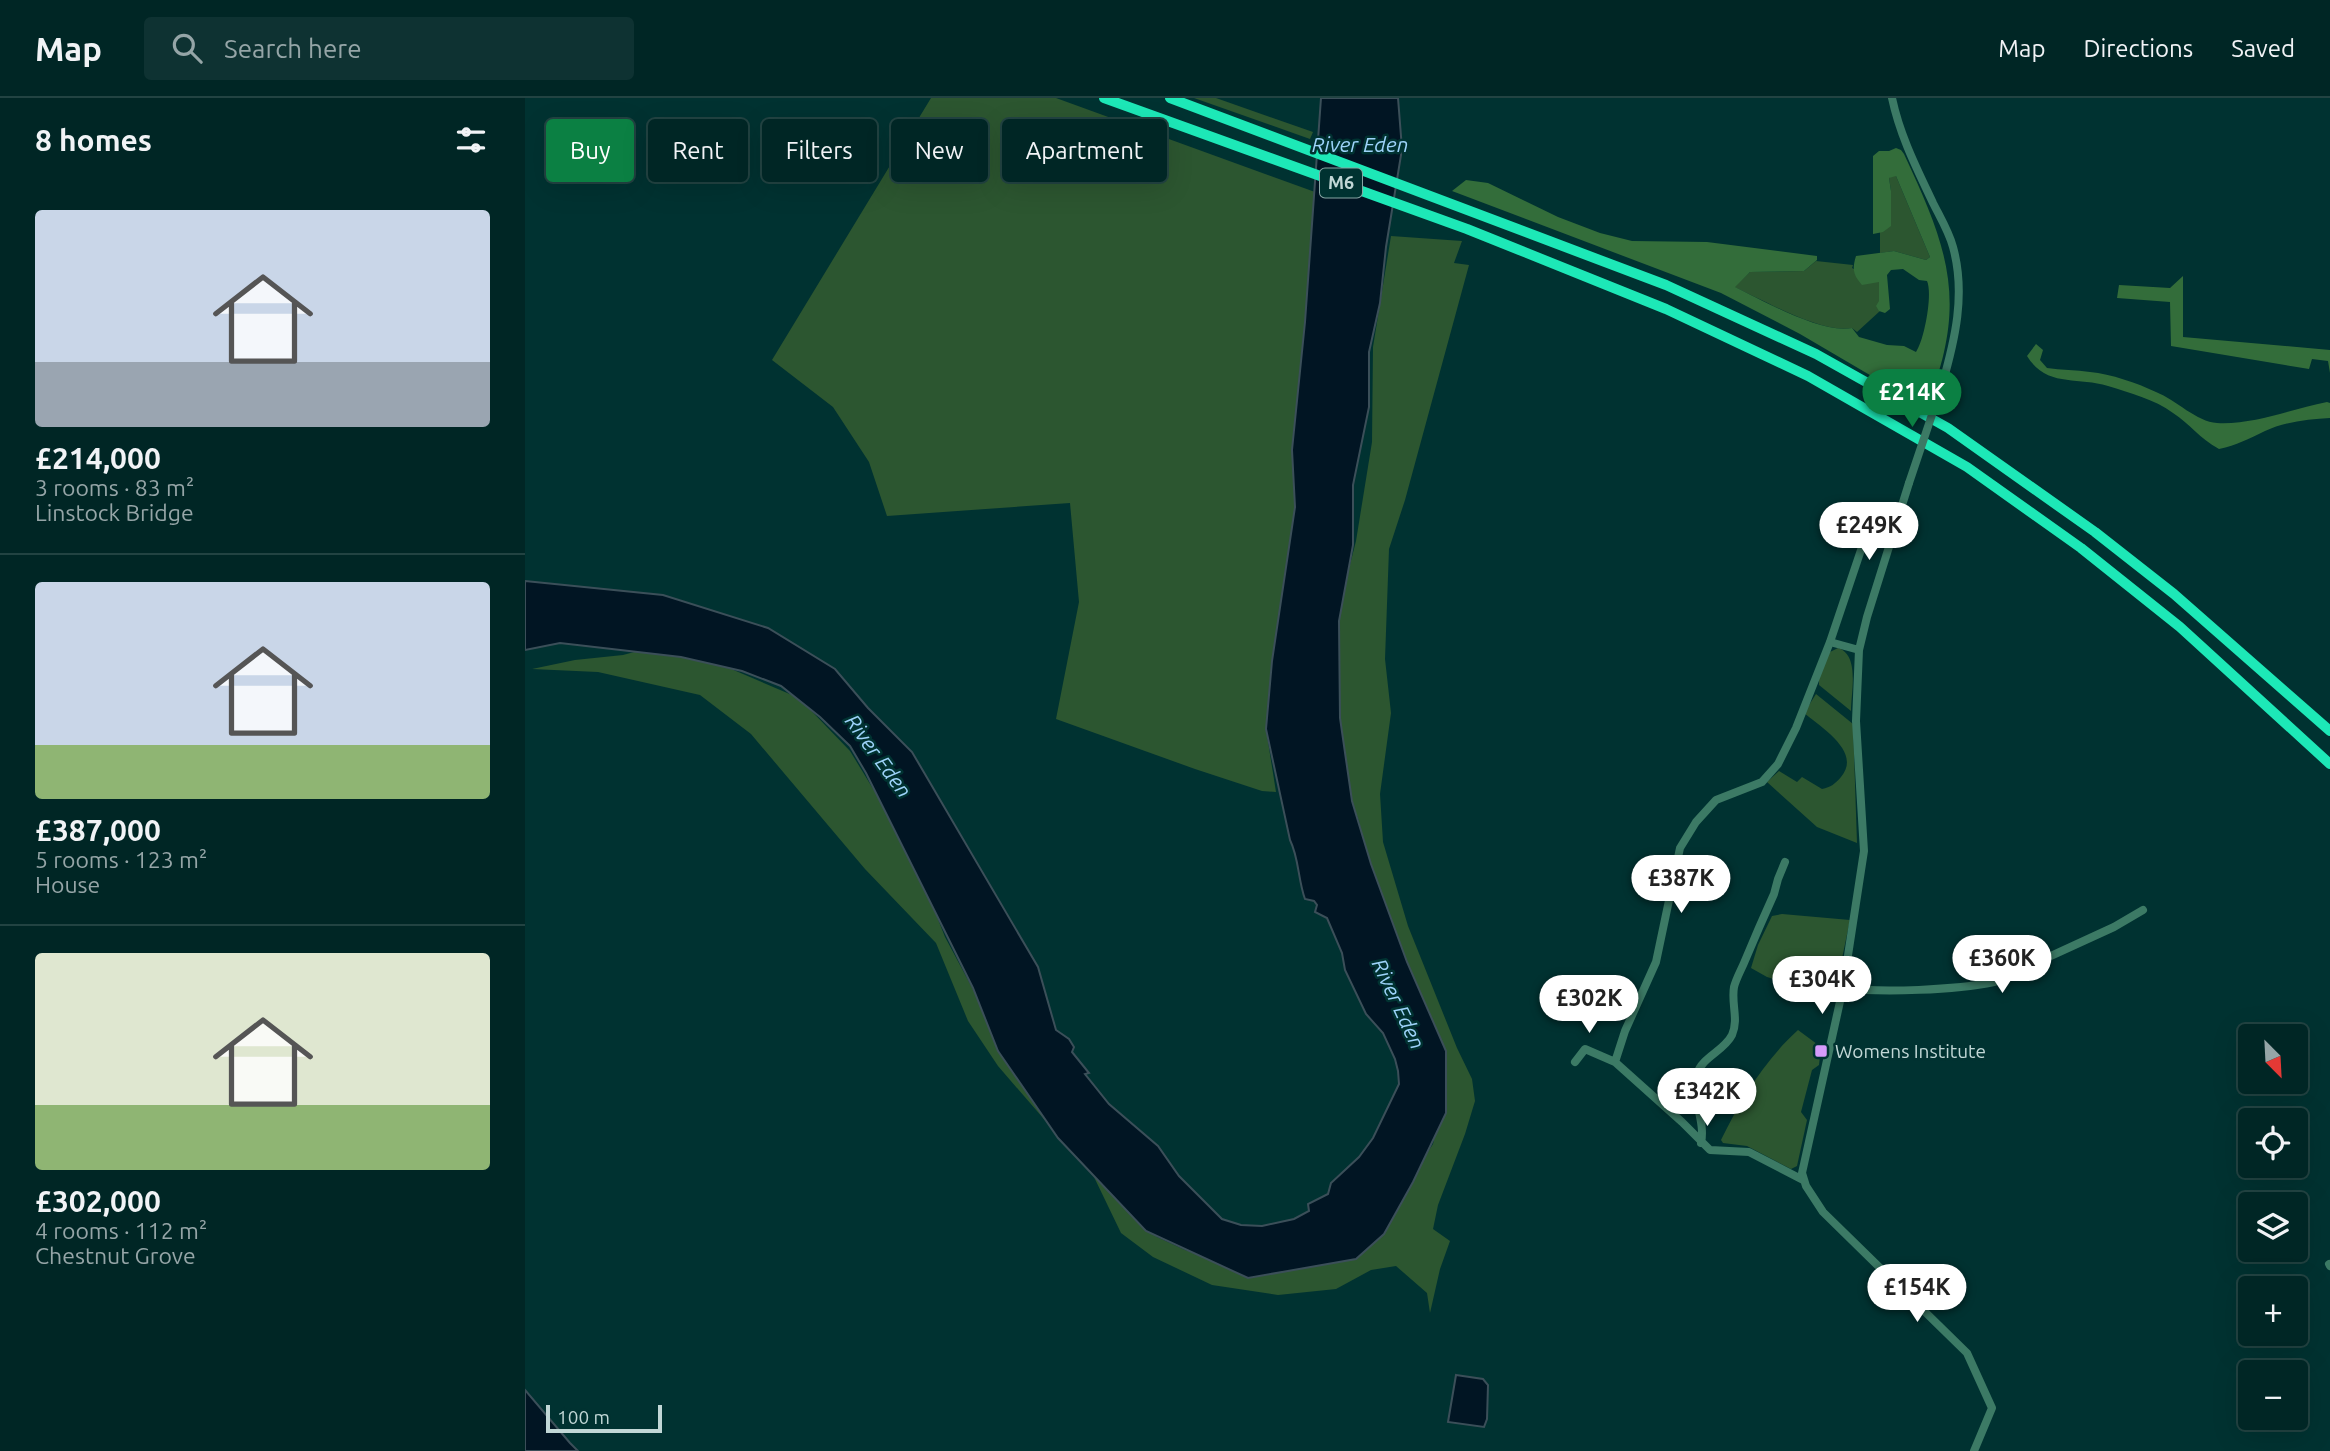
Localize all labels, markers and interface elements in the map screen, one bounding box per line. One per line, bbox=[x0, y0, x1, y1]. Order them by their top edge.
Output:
search box bbox=[144, 17, 634, 80]
icon: search bbox=[168, 29, 206, 67]
text: Map bbox=[35, 30, 102, 67]
text: Search here bbox=[224, 34, 362, 63]
text: Map bbox=[1998, 35, 2045, 62]
text: Directions bbox=[2083, 35, 2193, 62]
text: Saved bbox=[2231, 35, 2295, 62]
chip: Buy bbox=[546, 119, 634, 182]
chip: Rent bbox=[648, 119, 748, 182]
chip: Filters bbox=[762, 119, 877, 182]
chip: New bbox=[891, 119, 988, 182]
chip: Apartment bbox=[1002, 119, 1167, 182]
icon: filters bbox=[452, 121, 490, 159]
text: 8 homes bbox=[35, 123, 152, 157]
water label: River Eden bbox=[1312, 132, 1408, 156]
road number: M6 bbox=[1320, 168, 1362, 198]
icon: home bbox=[200, 256, 326, 382]
pin: £214K bbox=[1863, 370, 1961, 429]
text: £214K bbox=[1878, 379, 1946, 404]
text: £214,000 bbox=[35, 441, 161, 475]
text: 3 rooms · 83 m² bbox=[35, 475, 194, 500]
text: Linstock Bridge bbox=[35, 500, 194, 525]
pin: £249K bbox=[1820, 503, 1918, 562]
text: £249K bbox=[1835, 512, 1903, 537]
icon: home bbox=[200, 628, 326, 754]
water label: River Eden bbox=[841, 709, 917, 802]
text: £387,000 bbox=[35, 813, 161, 847]
text: 5 rooms · 123 m² bbox=[35, 847, 207, 872]
pin: £387K bbox=[1632, 856, 1730, 915]
text: £387K bbox=[1647, 865, 1715, 890]
text: House bbox=[35, 872, 100, 897]
pin: £360K bbox=[1953, 936, 2051, 995]
text: £360K bbox=[1968, 945, 2036, 970]
water label: River Eden bbox=[1368, 955, 1430, 1052]
pin: £304K bbox=[1773, 956, 1871, 1016]
text: £304K bbox=[1788, 966, 1856, 991]
pin: £302K bbox=[1540, 976, 1638, 1035]
text: £302K bbox=[1555, 985, 1623, 1010]
icon: home bbox=[200, 999, 326, 1125]
north arrow bbox=[2238, 1024, 2308, 1094]
map controls bbox=[2238, 1024, 2308, 1430]
place label: Womens Institute bbox=[1835, 1040, 1986, 1062]
marker: Womens Institute bbox=[1813, 1043, 1829, 1059]
pin: £342K bbox=[1658, 1068, 1756, 1128]
text: £342K bbox=[1673, 1078, 1741, 1103]
button: locate bbox=[2238, 1108, 2308, 1178]
text: £302,000 bbox=[35, 1184, 161, 1218]
button: layers bbox=[2238, 1192, 2308, 1262]
text: 4 rooms · 112 m² bbox=[35, 1218, 207, 1243]
text: Chestnut Grove bbox=[35, 1243, 196, 1268]
pin: £154K bbox=[1868, 1264, 1966, 1324]
text: £154K bbox=[1883, 1274, 1951, 1299]
button: + bbox=[2238, 1276, 2308, 1346]
button: − bbox=[2238, 1360, 2308, 1430]
scale bar bbox=[546, 1402, 661, 1434]
text: 100 m bbox=[557, 1406, 610, 1428]

